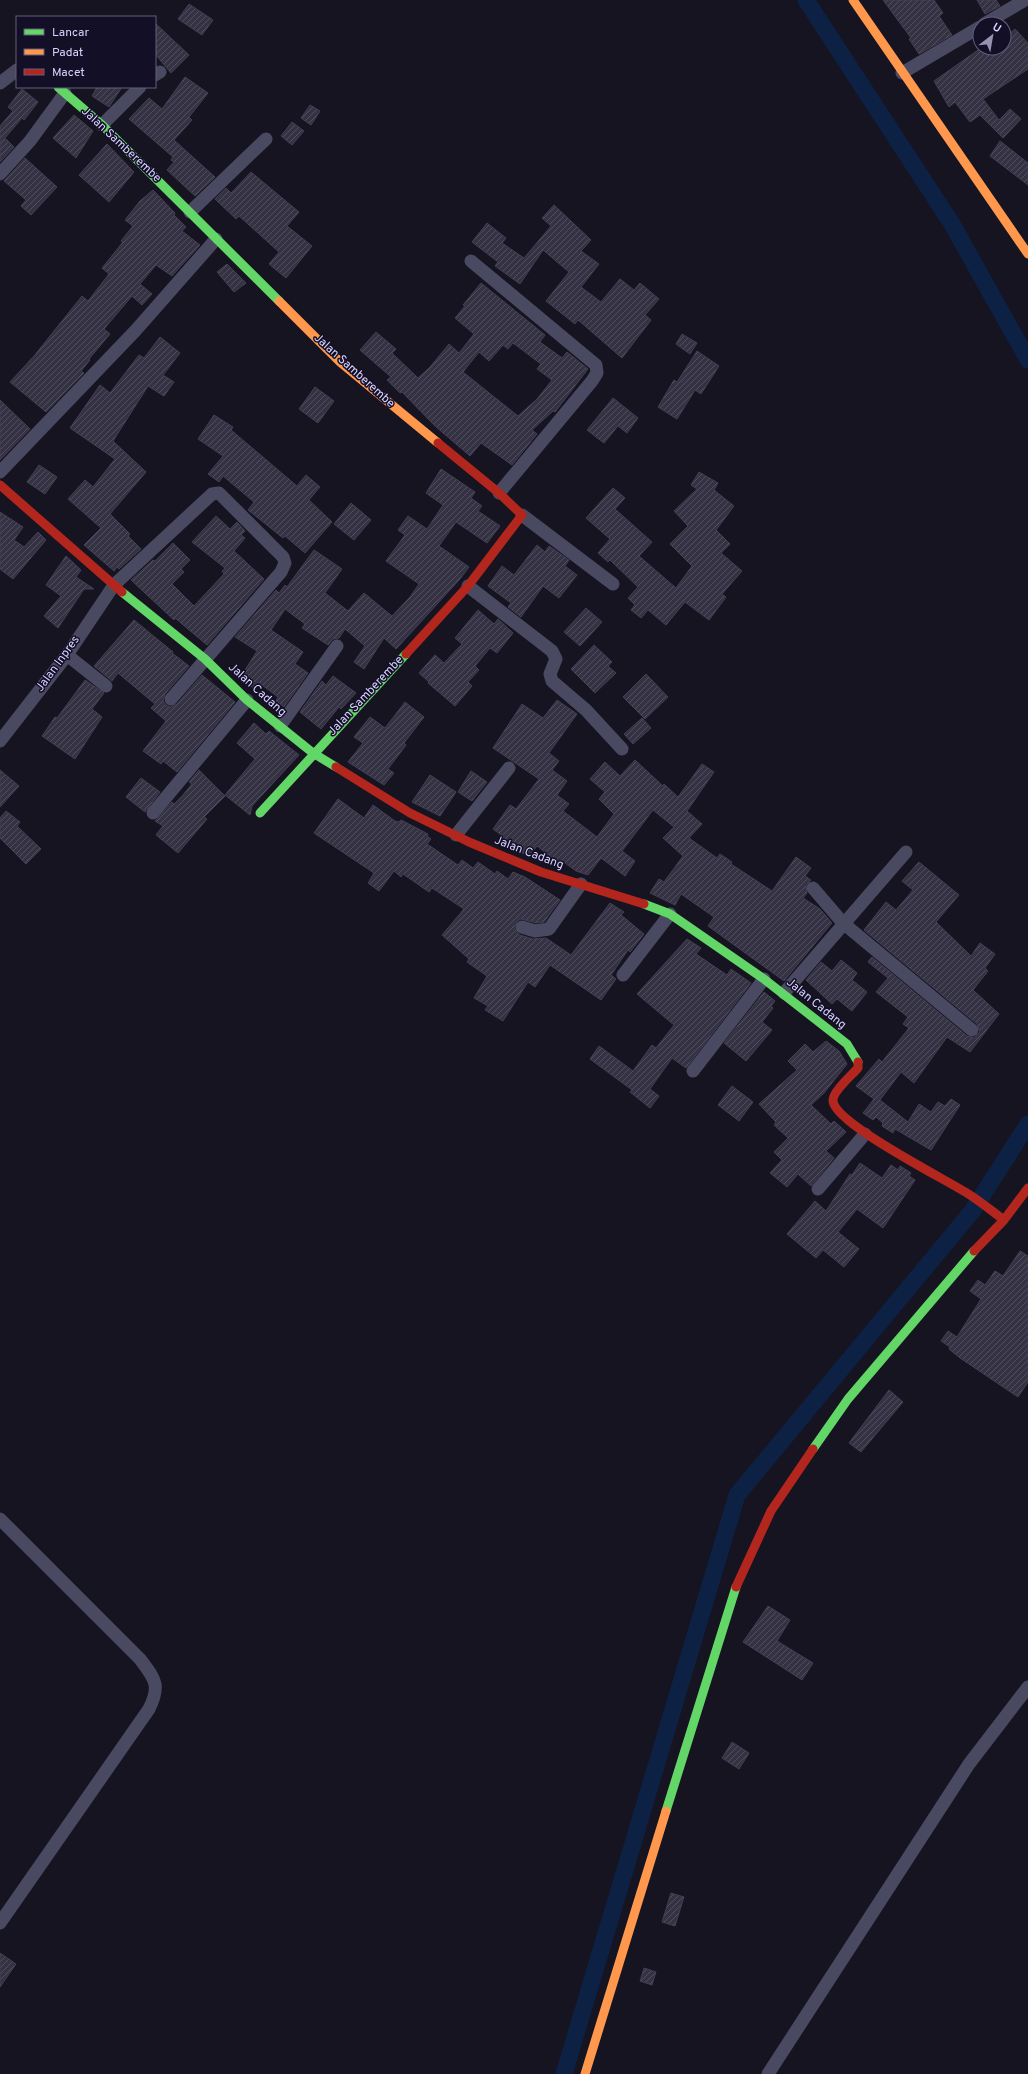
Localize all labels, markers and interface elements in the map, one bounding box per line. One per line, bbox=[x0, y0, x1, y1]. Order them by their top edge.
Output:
legend bbox=[16, 16, 156, 88]
north arrow bbox=[972, 16, 1012, 56]
text: U bbox=[990, 20, 1004, 36]
text: Lancar bbox=[52, 25, 89, 41]
text: Padat bbox=[52, 45, 83, 61]
text: Macet bbox=[52, 65, 85, 81]
street label: Jalan Samberembe bbox=[78, 104, 164, 186]
street label: Jalan Samberembe bbox=[310, 330, 398, 412]
street label: Jalan Inpres bbox=[32, 633, 84, 695]
street label: Jalan Samberembe bbox=[325, 653, 407, 739]
street label: Jalan Cadang bbox=[224, 660, 290, 720]
street label: Jalan Cadang bbox=[492, 832, 566, 874]
street label: Jalan Cadang bbox=[783, 975, 849, 1033]

